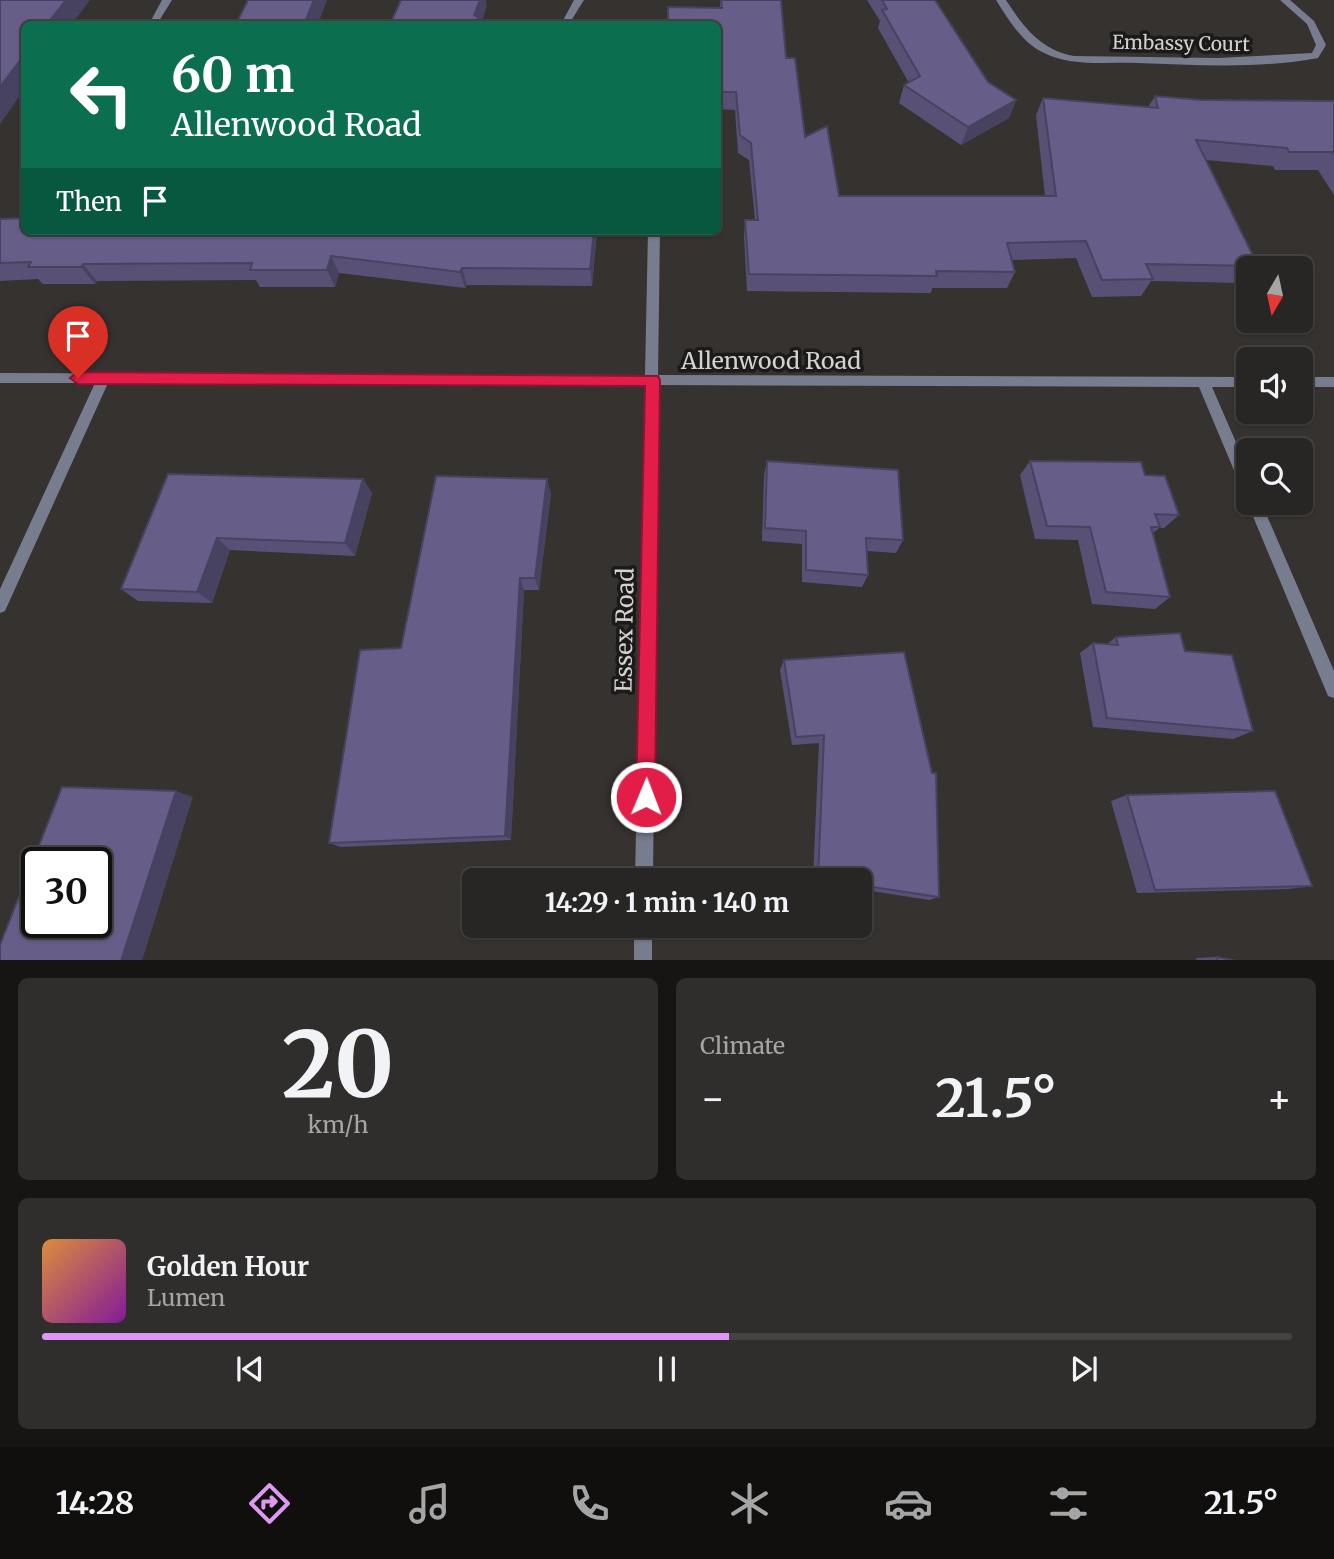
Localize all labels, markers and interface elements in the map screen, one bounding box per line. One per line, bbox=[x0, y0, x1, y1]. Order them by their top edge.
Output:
street label: Embassy Court bbox=[1112, 30, 1251, 56]
text: 60 m bbox=[171, 44, 294, 105]
icon: left bbox=[56, 49, 147, 140]
text: Allenwood Road bbox=[171, 105, 422, 145]
icon: arrive bbox=[136, 182, 174, 220]
text: Then bbox=[56, 185, 122, 218]
north arrow bbox=[1236, 256, 1312, 332]
map controls bbox=[1236, 256, 1313, 515]
pin bbox=[48, 306, 108, 378]
icon: arrive bbox=[59, 317, 97, 355]
street label: Allenwood Road bbox=[680, 346, 861, 375]
button: sound bbox=[1236, 347, 1313, 424]
button: search bbox=[1236, 438, 1313, 515]
street label: Essex Road bbox=[608, 567, 640, 692]
position arrow bbox=[609, 760, 683, 834]
speed limit sign: 30 bbox=[21, 847, 112, 938]
text: 14:29 · 1 min · 140 m bbox=[545, 886, 789, 919]
text: 20 bbox=[282, 1007, 394, 1122]
text: Climate bbox=[700, 1031, 785, 1060]
text: 21.5° bbox=[935, 1066, 1057, 1131]
text: − bbox=[700, 1075, 725, 1122]
text: + bbox=[1267, 1075, 1292, 1122]
text: km/h bbox=[308, 1110, 368, 1139]
text: Golden Hour bbox=[147, 1250, 309, 1283]
text: Lumen bbox=[147, 1283, 225, 1312]
icon: previous bbox=[231, 1350, 269, 1388]
icon: pause bbox=[648, 1350, 686, 1388]
icon: next bbox=[1065, 1350, 1103, 1388]
icon: directions bbox=[245, 1479, 294, 1528]
icon: music bbox=[405, 1479, 454, 1528]
icon: phone bbox=[565, 1479, 614, 1528]
icon: climate bbox=[725, 1479, 774, 1528]
icon: car bbox=[884, 1479, 933, 1528]
icon: filters bbox=[1044, 1479, 1093, 1528]
text: 14:28 bbox=[55, 1483, 134, 1523]
text: 21.5° bbox=[1204, 1483, 1279, 1523]

